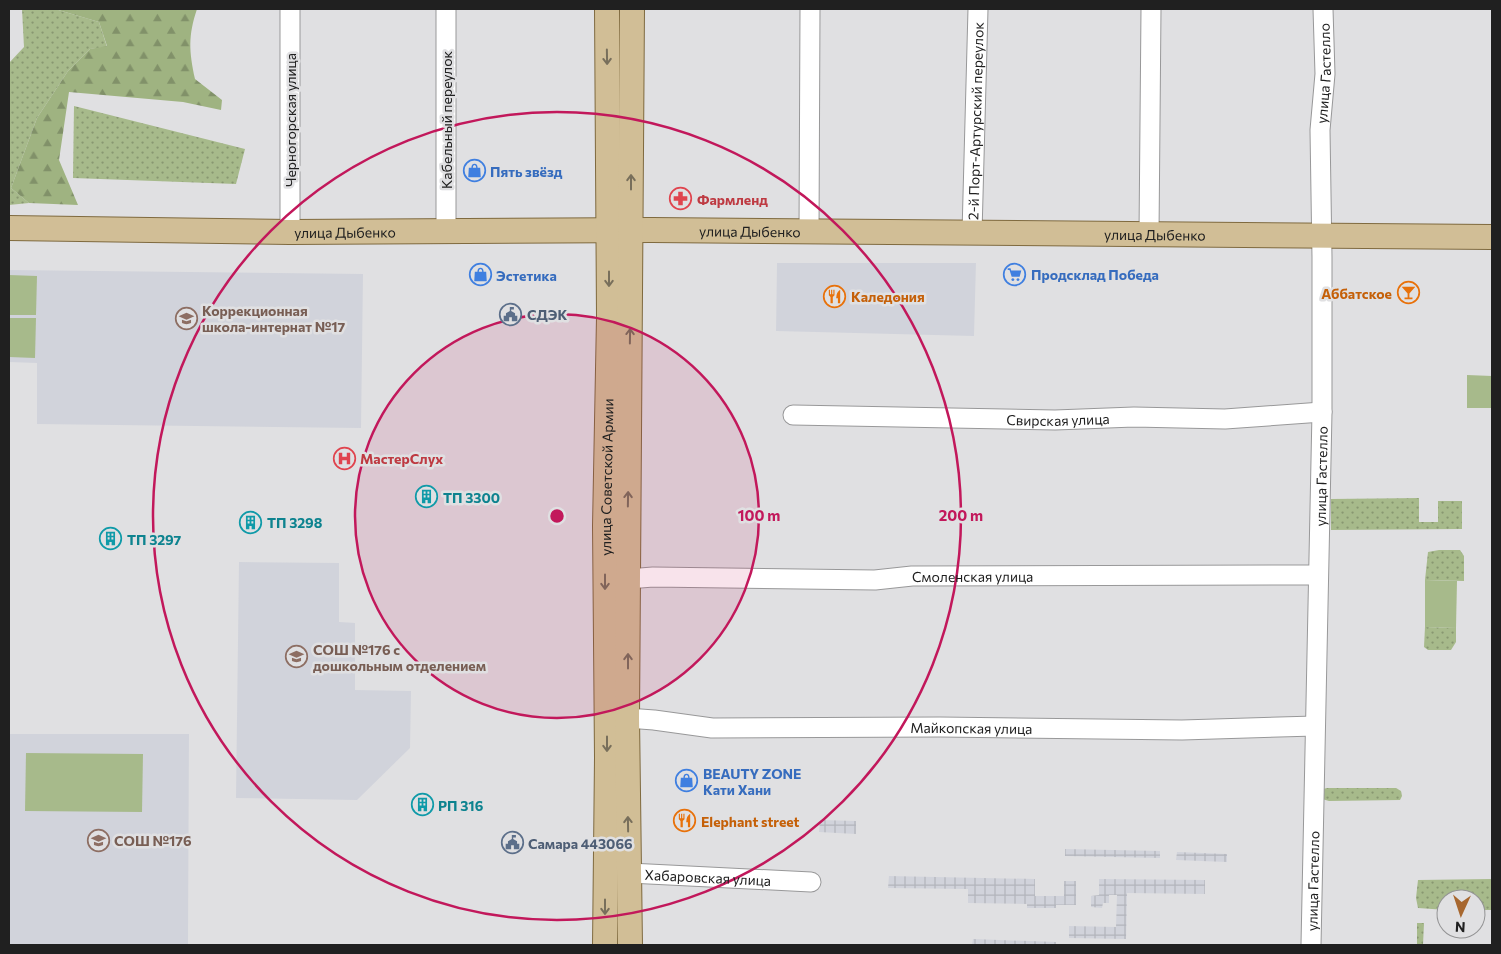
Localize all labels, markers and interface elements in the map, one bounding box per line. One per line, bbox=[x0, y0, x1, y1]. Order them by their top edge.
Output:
street label: 2-й Порт-Артурский переулок bbox=[964, 21, 986, 220]
street label: улица Гастелло bbox=[1312, 23, 1334, 124]
one-way arrow bbox=[602, 49, 612, 65]
street label: Кабельный переулок bbox=[438, 50, 455, 189]
street label: Черногорская улица bbox=[282, 53, 299, 187]
shop icon: Пять звёзд bbox=[462, 159, 486, 183]
place label: Пять звёзд bbox=[490, 163, 563, 180]
one-way arrow bbox=[626, 174, 636, 190]
pharmacy icon: Фармленд bbox=[669, 187, 693, 211]
place label: Фармленд bbox=[697, 191, 768, 208]
street label: улица Дыбенко bbox=[699, 222, 801, 240]
street label: улица Дыбенко bbox=[294, 223, 396, 240]
street label: улица Дыбенко bbox=[1104, 225, 1206, 243]
supermarket icon: Продсклад Победа bbox=[1003, 262, 1027, 286]
shop icon: Эстетика bbox=[468, 263, 492, 287]
place label: Продсклад Победа bbox=[1031, 266, 1159, 283]
place label: Эстетика bbox=[496, 267, 557, 284]
one-way arrow bbox=[604, 271, 614, 287]
bar icon: Аббатское bbox=[1396, 281, 1420, 305]
restaurant icon: Каледония bbox=[823, 284, 847, 308]
place label: Аббатское bbox=[1321, 285, 1392, 302]
place label: Каледония bbox=[851, 288, 925, 305]
place label: Коррекционная школа-интернат №17 bbox=[202, 302, 346, 335]
public building icon: СДЭК bbox=[499, 302, 523, 326]
school or university icon: Коррекционная школа-интернат №17 bbox=[174, 306, 198, 330]
place label: СДЭК bbox=[527, 306, 567, 323]
one-way arrow bbox=[625, 329, 635, 345]
street label: улица Советской Армии bbox=[596, 398, 616, 556]
street label: Свирская улица bbox=[1006, 409, 1110, 429]
street label: улица Гастелло bbox=[1311, 426, 1330, 526]
hospital icon: МастерСлух bbox=[332, 446, 356, 470]
place label: МастерСлух bbox=[360, 450, 443, 467]
building icon: ТП 3300 bbox=[415, 485, 439, 509]
place label: ТП 3300 bbox=[443, 489, 500, 506]
one-way arrow bbox=[623, 491, 633, 508]
text: 100 m bbox=[738, 506, 780, 524]
text: 200 m bbox=[939, 506, 983, 524]
centre of rings bbox=[548, 507, 566, 525]
building icon: ТП 3298 bbox=[239, 510, 263, 534]
place label: ТП 3298 bbox=[267, 514, 323, 531]
building icon: ТП 3297 bbox=[99, 527, 123, 551]
place label: ТП 3297 bbox=[127, 531, 182, 548]
street label: Смоленская улица bbox=[912, 567, 1033, 584]
one-way arrow bbox=[600, 574, 610, 590]
place label: СОШ №176 с дошкольным отделением bbox=[313, 641, 486, 674]
school or university icon: СОШ №176 с дошкольным отделением bbox=[285, 645, 309, 669]
one-way arrow bbox=[623, 654, 633, 670]
street label: Майкопская улица bbox=[910, 718, 1033, 737]
one-way arrow bbox=[602, 736, 612, 752]
place label: BEAUTY ZONE Кати Хани bbox=[703, 765, 801, 798]
shop icon: BEAUTY ZONE Кати Хани bbox=[675, 769, 699, 793]
building icon: РП 316 bbox=[410, 793, 434, 817]
place label: РП 316 bbox=[438, 797, 484, 814]
restaurant icon: Elephant street bbox=[673, 809, 697, 833]
place label: Elephant street bbox=[701, 813, 800, 830]
one-way arrow bbox=[623, 816, 633, 832]
school or university icon: СОШ №176 bbox=[86, 828, 110, 852]
public building icon: Самара 443066 bbox=[500, 831, 524, 855]
street label: улица Гастелло bbox=[1303, 831, 1322, 931]
place label: СОШ №176 bbox=[114, 832, 192, 849]
place label: Самара 443066 bbox=[528, 835, 633, 852]
street label: Хабаровская улица bbox=[644, 865, 772, 889]
north arrow bbox=[1436, 889, 1486, 939]
one-way arrow bbox=[600, 898, 610, 915]
text: N bbox=[1455, 919, 1466, 936]

